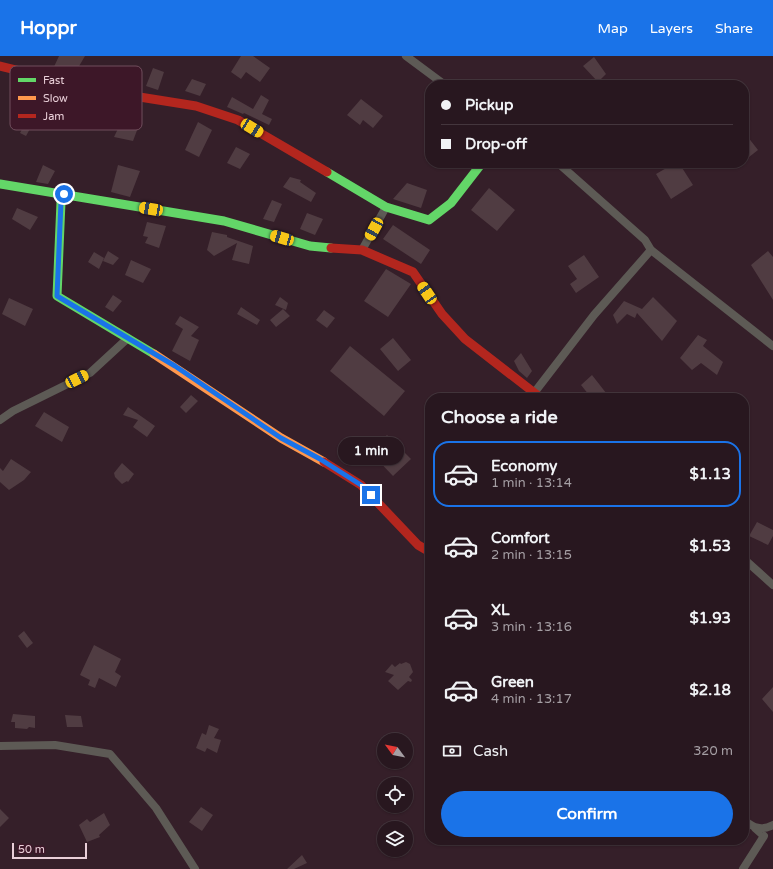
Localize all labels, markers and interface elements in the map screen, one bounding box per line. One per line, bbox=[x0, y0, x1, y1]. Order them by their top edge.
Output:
text: Hoppr bbox=[20, 17, 77, 39]
text: Map bbox=[598, 20, 628, 37]
text: Layers bbox=[650, 20, 693, 37]
text: Share bbox=[715, 20, 753, 37]
legend bbox=[10, 66, 142, 130]
text: Fast bbox=[43, 74, 64, 87]
text: Slow bbox=[43, 92, 68, 105]
text: Pickup bbox=[465, 96, 513, 114]
text: Jam bbox=[43, 110, 64, 123]
car bbox=[239, 117, 265, 139]
text: Drop-off bbox=[465, 135, 527, 153]
route start bbox=[55, 185, 73, 203]
car bbox=[138, 201, 164, 217]
car bbox=[363, 216, 385, 242]
car bbox=[269, 229, 295, 247]
car bbox=[415, 280, 439, 306]
car bbox=[64, 368, 90, 390]
text: Choose a ride bbox=[441, 406, 558, 428]
callout: 1 min bbox=[338, 437, 404, 465]
text: 1 min bbox=[354, 443, 388, 459]
icon: car bbox=[443, 456, 479, 492]
text: Economy bbox=[491, 457, 557, 475]
text: $1.13 bbox=[690, 465, 731, 483]
text: 1 min · 13:14 bbox=[491, 475, 572, 491]
route end bbox=[362, 486, 380, 504]
icon: car bbox=[443, 528, 479, 564]
text: Comfort bbox=[491, 529, 550, 547]
text: $1.53 bbox=[690, 537, 731, 555]
text: 2 min · 13:15 bbox=[491, 547, 572, 563]
icon: car bbox=[443, 600, 479, 636]
text: XL bbox=[491, 601, 510, 619]
text: $1.93 bbox=[690, 609, 731, 627]
text: 3 min · 13:16 bbox=[491, 619, 572, 635]
icon: car bbox=[443, 672, 479, 708]
text: Green bbox=[491, 673, 534, 691]
text: $2.18 bbox=[690, 681, 731, 699]
text: 4 min · 13:17 bbox=[491, 691, 572, 707]
north arrow bbox=[377, 733, 413, 769]
map controls bbox=[377, 733, 413, 857]
icon: cash bbox=[441, 740, 463, 762]
text: Cash bbox=[473, 742, 508, 760]
text: 320 m bbox=[693, 743, 733, 759]
button: locate bbox=[377, 777, 413, 813]
button: Confirm bbox=[441, 791, 733, 837]
button: layers bbox=[377, 821, 413, 857]
scale bar bbox=[12, 841, 87, 860]
text: 50 m bbox=[18, 843, 45, 856]

